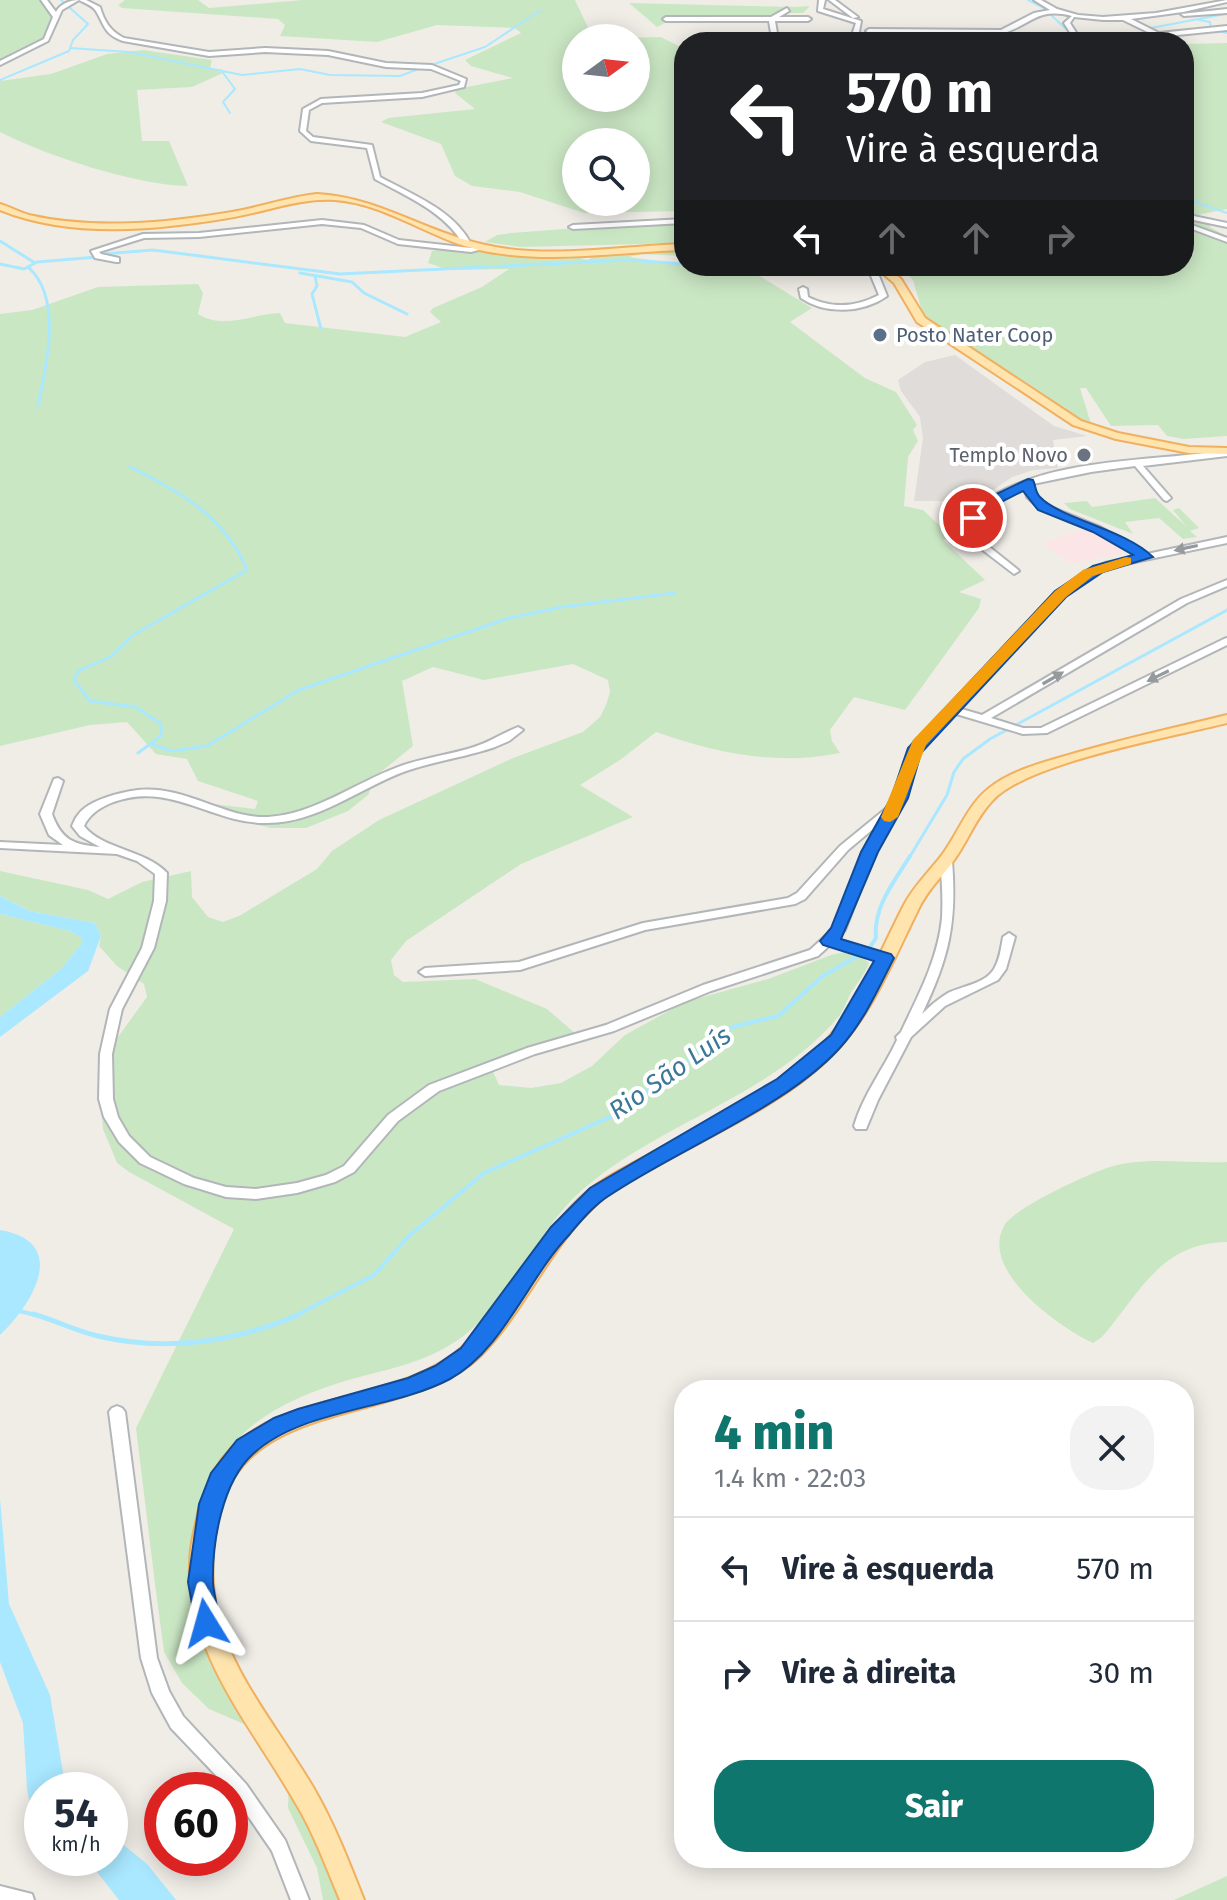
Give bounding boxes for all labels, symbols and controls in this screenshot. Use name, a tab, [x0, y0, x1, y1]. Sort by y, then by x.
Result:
north arrow	[562, 24, 650, 112]
map controls	[562, 24, 650, 216]
text: 570 m	[846, 60, 993, 127]
icon: left	[714, 64, 818, 168]
button: search	[562, 128, 650, 216]
text: Vire à esquerda	[846, 128, 1100, 172]
icon: left	[786, 216, 830, 260]
icon: ahead	[870, 216, 914, 260]
icon: ahead	[954, 216, 998, 260]
icon: right	[1038, 216, 1082, 260]
place label: Posto Nater Coop	[896, 323, 1053, 347]
marker: Posto Nater Coop	[871, 326, 889, 344]
place label: Templo Novo	[949, 443, 1068, 467]
marker: Templo Novo	[1075, 446, 1093, 464]
pin	[939, 484, 1007, 552]
icon: arrive	[951, 496, 995, 540]
one-way arrow	[1174, 542, 1199, 555]
one-way arrow	[1146, 669, 1169, 683]
one-way arrow	[1042, 671, 1064, 685]
water label: Rio São Luís	[603, 1020, 737, 1126]
text: 4 min	[714, 1404, 834, 1462]
button: close	[1070, 1406, 1154, 1490]
text: 1.4 km · 22:03	[714, 1463, 866, 1494]
icon: left	[714, 1547, 758, 1591]
text: Vire à esquerda	[782, 1551, 994, 1587]
text: 570 m	[1076, 1551, 1154, 1587]
position arrow	[164, 1581, 248, 1665]
icon: right	[714, 1651, 758, 1695]
text: Vire à direita	[782, 1655, 956, 1691]
text: 30 m	[1089, 1655, 1154, 1691]
button: Sair	[714, 1760, 1154, 1852]
speed limit sign: 60	[144, 1772, 248, 1876]
text: 54	[54, 1790, 98, 1838]
text: km/h	[51, 1832, 101, 1856]

